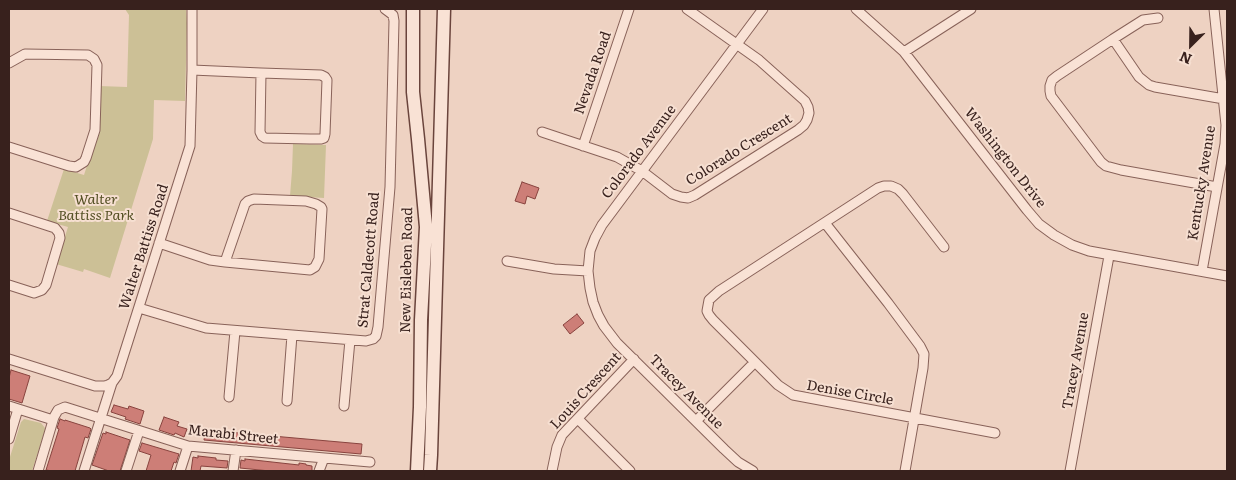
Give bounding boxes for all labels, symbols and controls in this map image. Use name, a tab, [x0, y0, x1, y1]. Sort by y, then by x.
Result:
north arrow	[1166, 20, 1216, 70]
street label: Nevada Road	[571, 29, 615, 117]
text: N	[1176, 47, 1194, 70]
street label: Colorado Avenue	[598, 102, 680, 202]
street label: Washington Drive	[961, 105, 1049, 211]
street label: Colorado Crescent	[683, 111, 795, 189]
street label: Kentucky Avenue	[1185, 124, 1219, 242]
street label: Walter Battiss Road	[116, 182, 172, 312]
street label: Strat Caldecott Road	[355, 191, 383, 329]
park label: Walter Battiss Park	[58, 192, 134, 224]
street label: New Eisleben Road	[398, 207, 416, 333]
street label: Tracey Avenue	[1059, 311, 1093, 411]
street label: Louis Crescent	[547, 349, 625, 433]
street label: Tracey Avenue	[645, 351, 727, 433]
street label: Denise Circle	[805, 377, 895, 409]
street label: Marabi Street	[187, 422, 279, 448]

